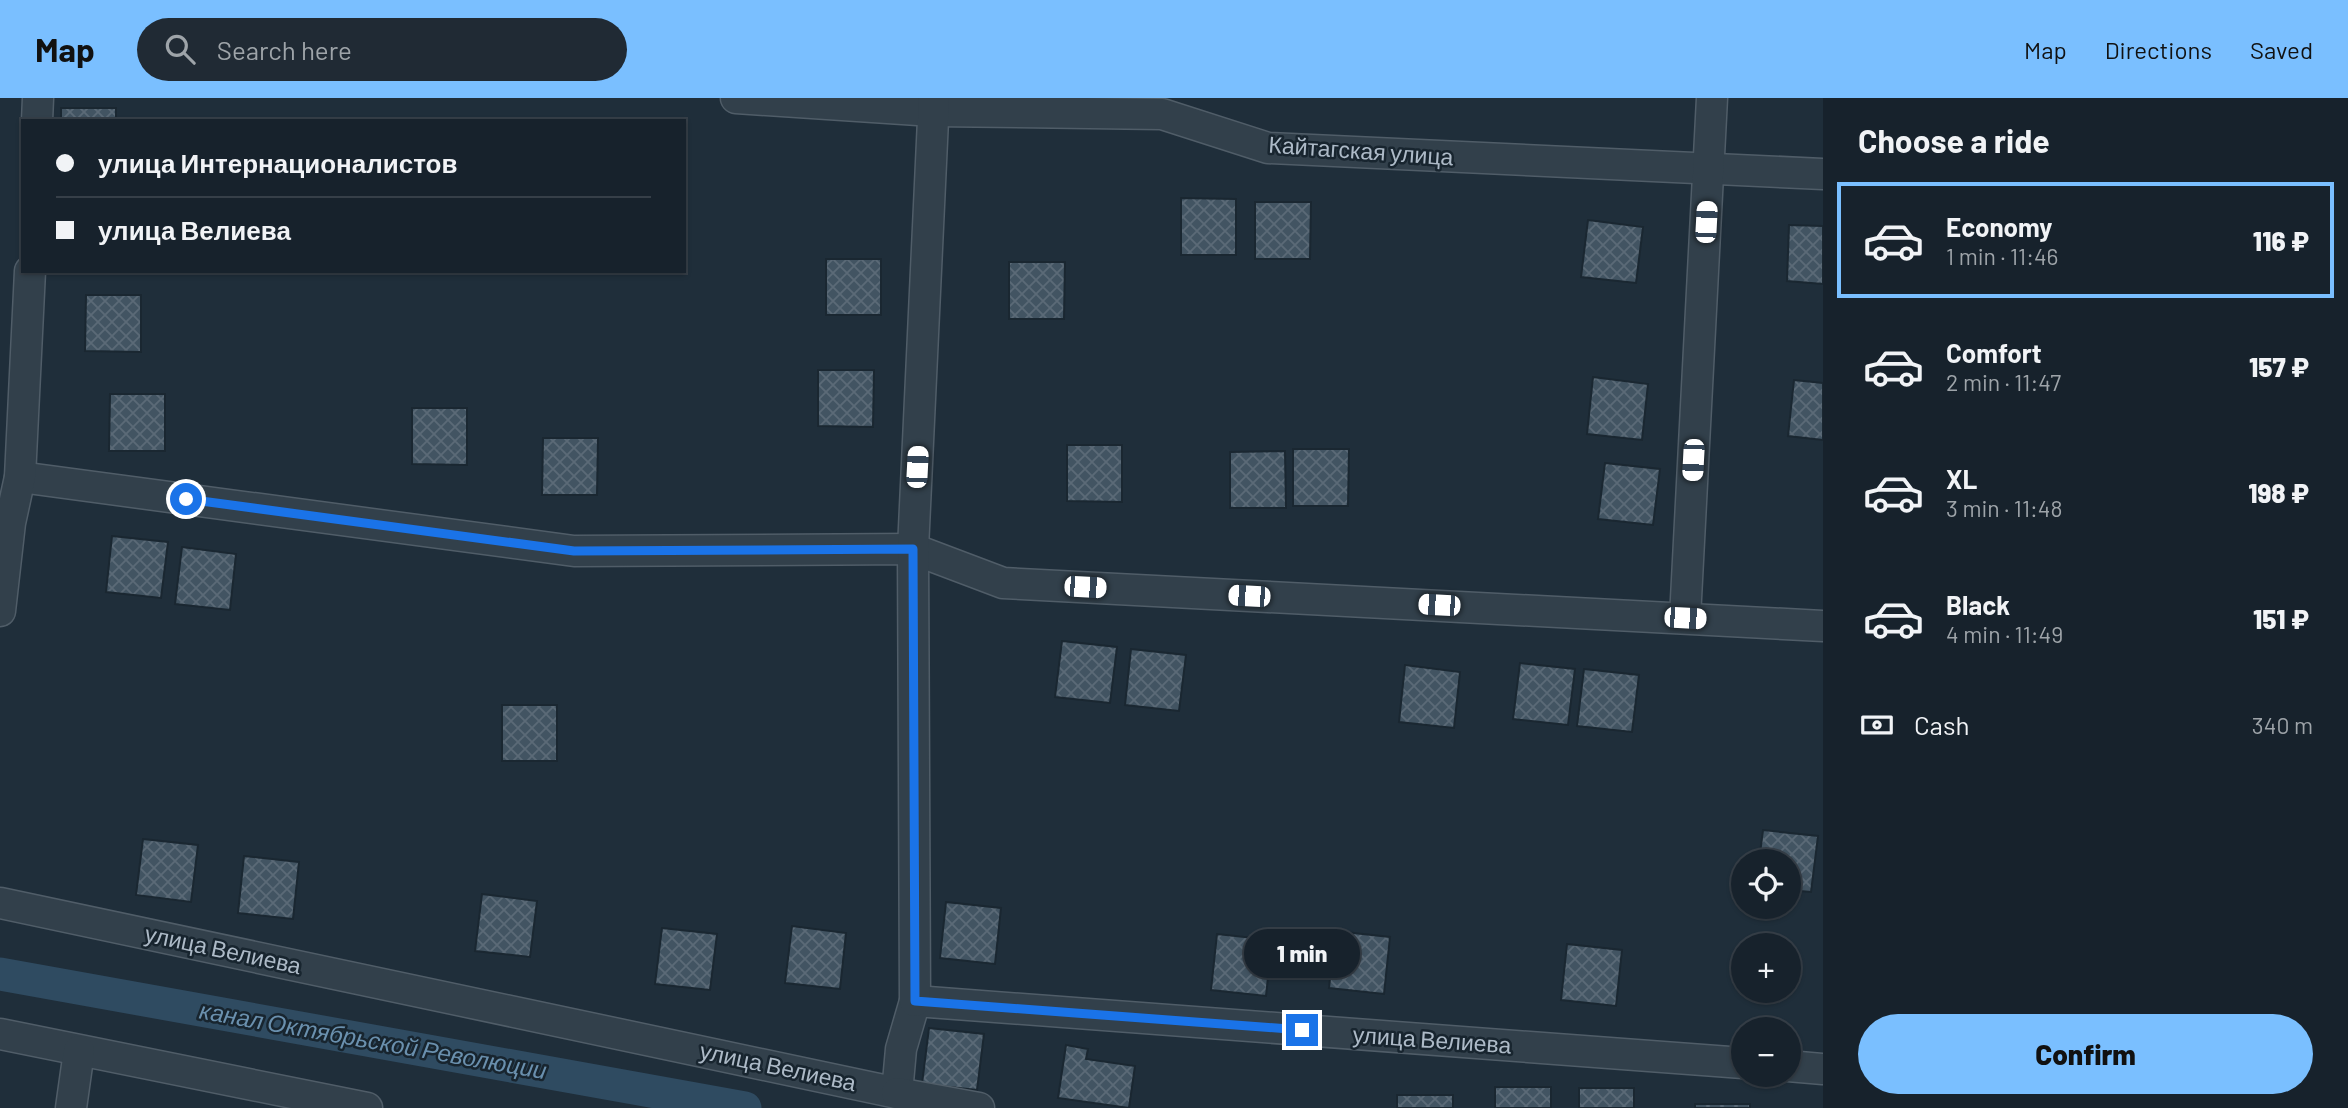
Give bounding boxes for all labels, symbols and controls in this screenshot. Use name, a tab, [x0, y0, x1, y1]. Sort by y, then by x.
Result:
search box	[137, 18, 627, 81]
text: Map	[35, 29, 95, 69]
icon: search	[161, 30, 199, 68]
text: Search here	[217, 34, 352, 65]
text: Map	[2024, 35, 2067, 64]
text: Directions	[2105, 35, 2212, 64]
text: Saved	[2250, 35, 2313, 64]
text: Choose a ride	[1858, 121, 2050, 159]
street label: Кайтагская улица	[1268, 130, 1455, 170]
text: улица Интернационалистов	[98, 147, 457, 178]
car	[1695, 200, 1718, 244]
icon: car	[1862, 209, 1925, 272]
text: Economy	[1946, 211, 2052, 242]
text: улица Велиева	[98, 214, 291, 245]
text: 116 ₽	[2253, 225, 2309, 256]
text: 1 min · 11:46	[1946, 242, 2058, 270]
icon: car	[1862, 335, 1925, 398]
text: Comfort	[1946, 337, 2042, 368]
text: 157 ₽	[2249, 351, 2309, 382]
text: 2 min · 11:47	[1946, 368, 2061, 396]
car	[1682, 438, 1705, 482]
car	[906, 445, 929, 489]
icon: car	[1862, 461, 1925, 524]
text: XL	[1946, 463, 1977, 494]
text: 198 ₽	[2248, 477, 2309, 508]
route start	[170, 483, 202, 515]
text: 3 min · 11:48	[1946, 494, 2062, 522]
car	[1064, 575, 1107, 599]
car	[1228, 584, 1271, 608]
icon: car	[1862, 587, 1925, 650]
text: Black	[1946, 589, 2010, 620]
car	[1418, 593, 1461, 617]
text: 151 ₽	[2253, 603, 2309, 634]
car	[1664, 606, 1707, 630]
text: 4 min · 11:49	[1946, 620, 2063, 648]
icon: cash	[1858, 706, 1896, 744]
text: Cash	[1914, 709, 1969, 740]
text: 340 m	[2252, 711, 2313, 739]
map controls	[1731, 849, 1801, 1087]
button: locate	[1731, 849, 1801, 919]
street label: улица Велиева	[143, 919, 304, 979]
callout: 1 min	[1244, 928, 1360, 978]
button: +	[1731, 933, 1801, 1003]
text: 1 min	[1277, 939, 1327, 967]
water label: канал Октябрьской Революции	[197, 995, 549, 1084]
route end	[1286, 1014, 1318, 1046]
button: Confirm	[1858, 1014, 2313, 1094]
button: −	[1731, 1017, 1801, 1087]
street label: улица Велиева	[1352, 1019, 1513, 1059]
street label: улица Велиева	[698, 1036, 859, 1096]

